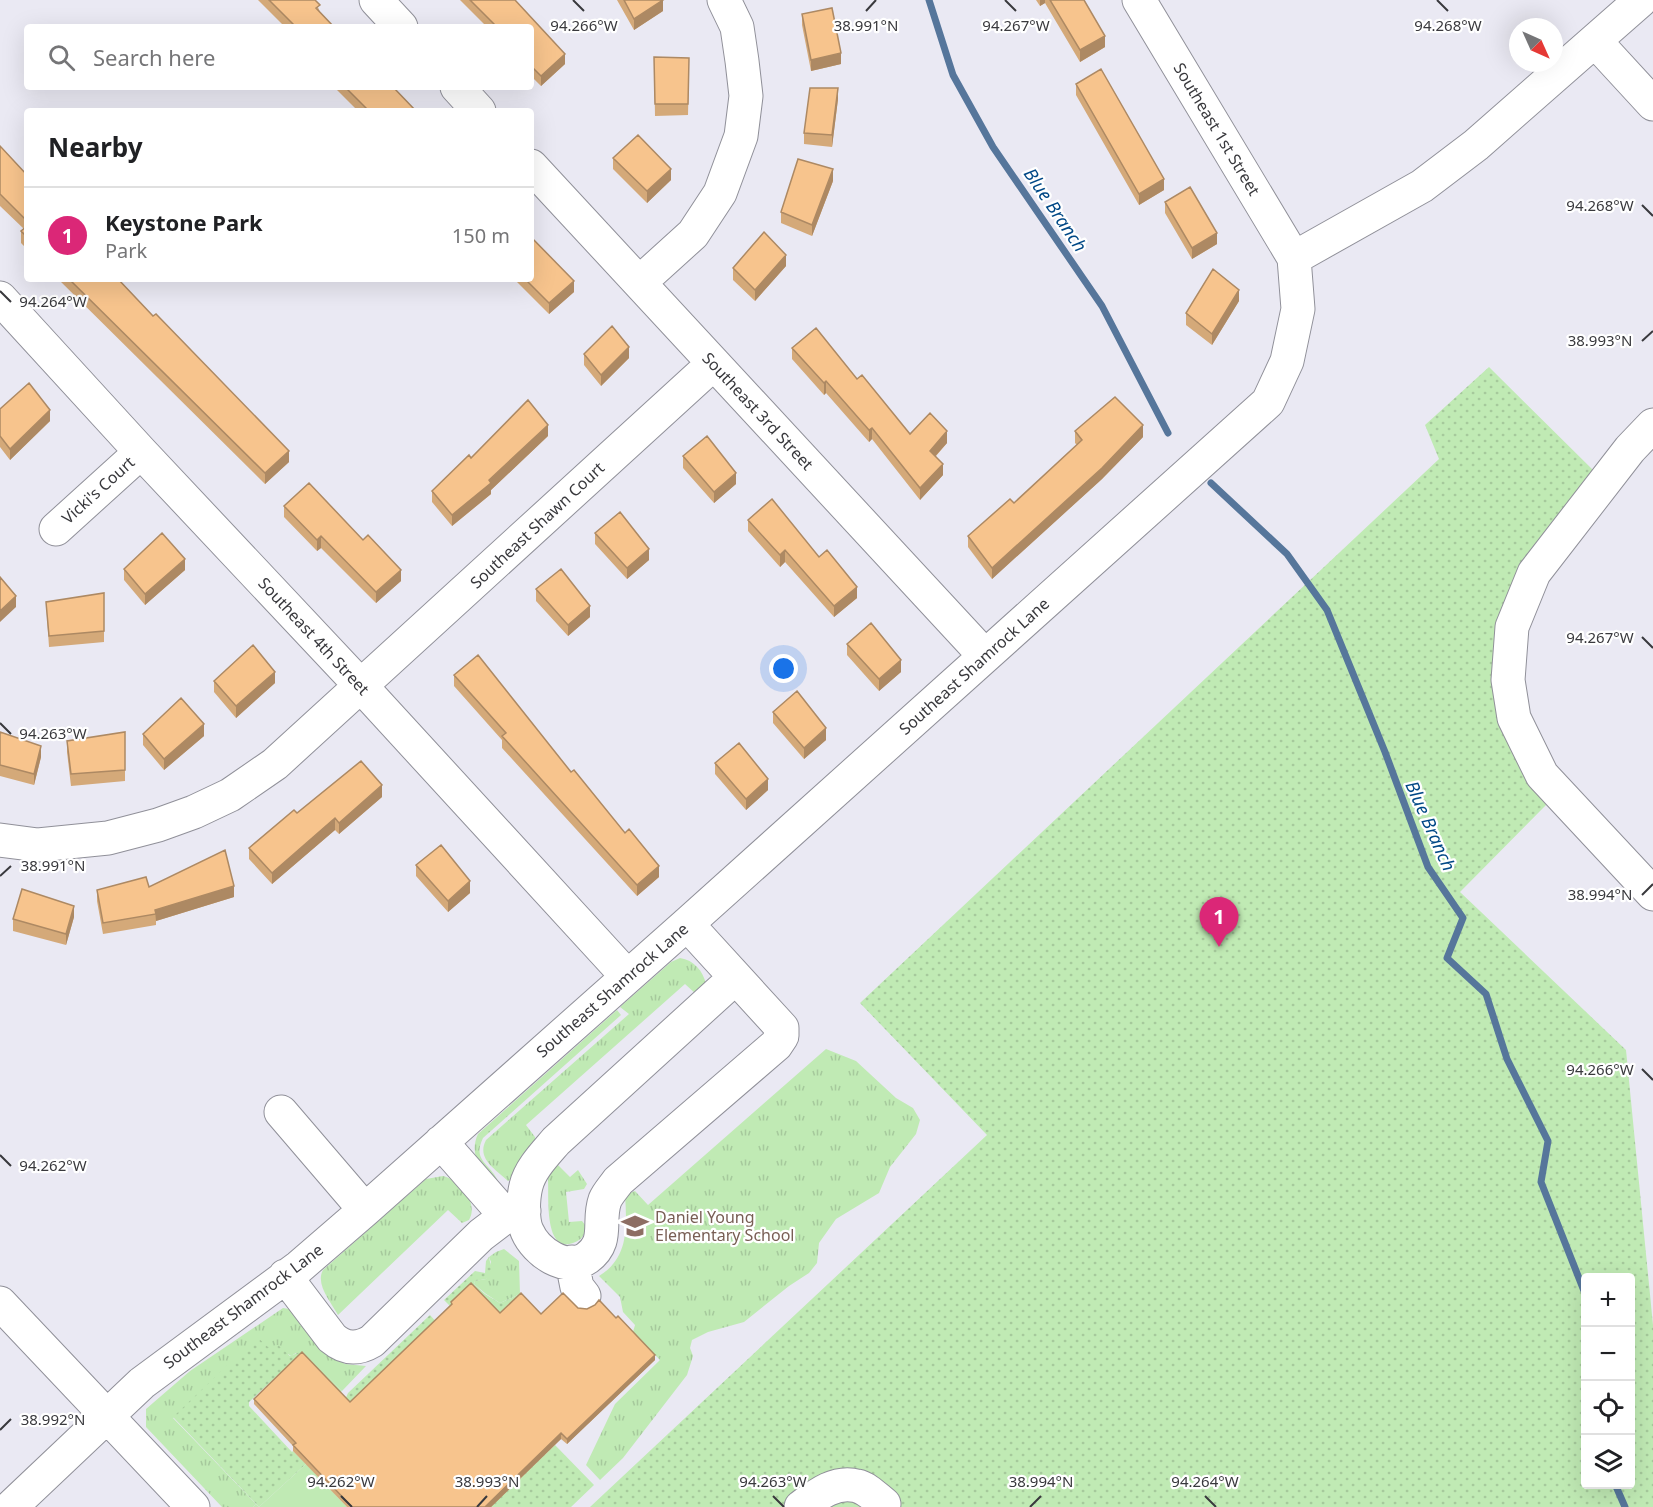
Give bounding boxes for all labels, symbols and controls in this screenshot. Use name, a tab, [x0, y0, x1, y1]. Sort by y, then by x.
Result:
text: 94.266°W	[550, 15, 618, 35]
text: 38.991°N	[834, 15, 898, 35]
text: 94.267°W	[982, 15, 1050, 35]
text: 94.268°W	[1414, 15, 1482, 35]
north arrow	[1509, 18, 1563, 72]
search box	[24, 24, 534, 90]
icon: search	[45, 41, 78, 74]
text: Search here	[93, 42, 215, 72]
street label: Southeast 1st Street	[1169, 59, 1265, 200]
text: Nearby	[48, 129, 143, 165]
water label: Blue Branch	[1019, 163, 1093, 256]
text: 94.268°W	[1566, 195, 1634, 215]
text: Keystone Park	[105, 207, 263, 237]
text: 1	[62, 222, 73, 249]
text: 150 m	[452, 222, 510, 249]
text: Park	[105, 237, 147, 264]
text: 94.264°W	[19, 291, 87, 311]
text: 38.993°N	[1568, 330, 1632, 350]
street label: Southeast 3rd Street	[698, 347, 819, 475]
street label: Vicki's Court	[57, 451, 139, 529]
street label: Southeast Shawn Court	[465, 457, 609, 593]
street label: Southeast 4th Street	[254, 572, 374, 700]
street label: Southeast Shamrock Lane	[894, 593, 1054, 739]
text: 94.267°W	[1566, 627, 1634, 647]
your location	[769, 654, 798, 683]
text: 94.263°W	[19, 723, 87, 743]
water label: Blue Branch	[1400, 777, 1461, 874]
text: 38.991°N	[21, 855, 85, 875]
text: 38.994°N	[1568, 884, 1632, 904]
pin: 1	[1200, 898, 1238, 947]
street label: Southeast Shamrock Lane	[531, 918, 693, 1062]
text: 94.266°W	[1566, 1059, 1634, 1079]
text: 94.262°W	[19, 1155, 87, 1175]
place label: Daniel Young Elementary School	[655, 1206, 794, 1246]
school or university icon: Daniel Young Elementary School	[620, 1211, 650, 1241]
street label: Southeast Shamrock Lane	[159, 1239, 327, 1373]
map controls	[1581, 1273, 1635, 1489]
button: +	[1581, 1273, 1635, 1327]
button: −	[1581, 1327, 1635, 1381]
button: locate	[1581, 1381, 1635, 1435]
text: 38.992°N	[21, 1409, 85, 1429]
button: layers	[1581, 1435, 1635, 1489]
text: 94.262°W	[307, 1471, 375, 1491]
text: 38.993°N	[455, 1471, 519, 1491]
text: 94.263°W	[739, 1471, 807, 1491]
text: 38.994°N	[1009, 1471, 1073, 1491]
text: 94.264°W	[1171, 1471, 1239, 1491]

